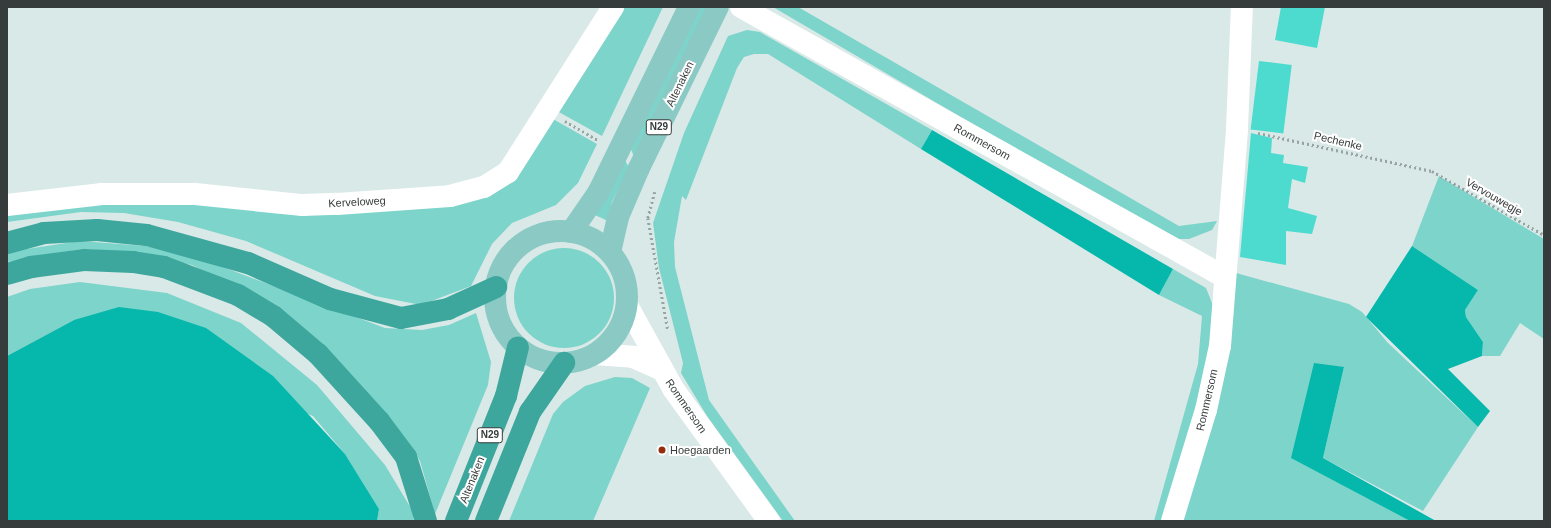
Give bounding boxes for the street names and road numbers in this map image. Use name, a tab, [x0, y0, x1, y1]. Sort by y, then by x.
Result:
street label: Altenaken	[663, 59, 697, 109]
road number: N29	[645, 119, 673, 135]
street label: Rommersom	[951, 121, 1013, 163]
street label: Pechenke	[1313, 129, 1363, 153]
street label: Vervouwegje	[1463, 176, 1525, 218]
street label: Kerveloweg	[328, 194, 386, 210]
street label: Rommersom	[1193, 368, 1221, 432]
street label: Rommersom	[663, 376, 709, 436]
road number: N29	[476, 427, 504, 443]
street label: Altenaken	[457, 455, 487, 505]

